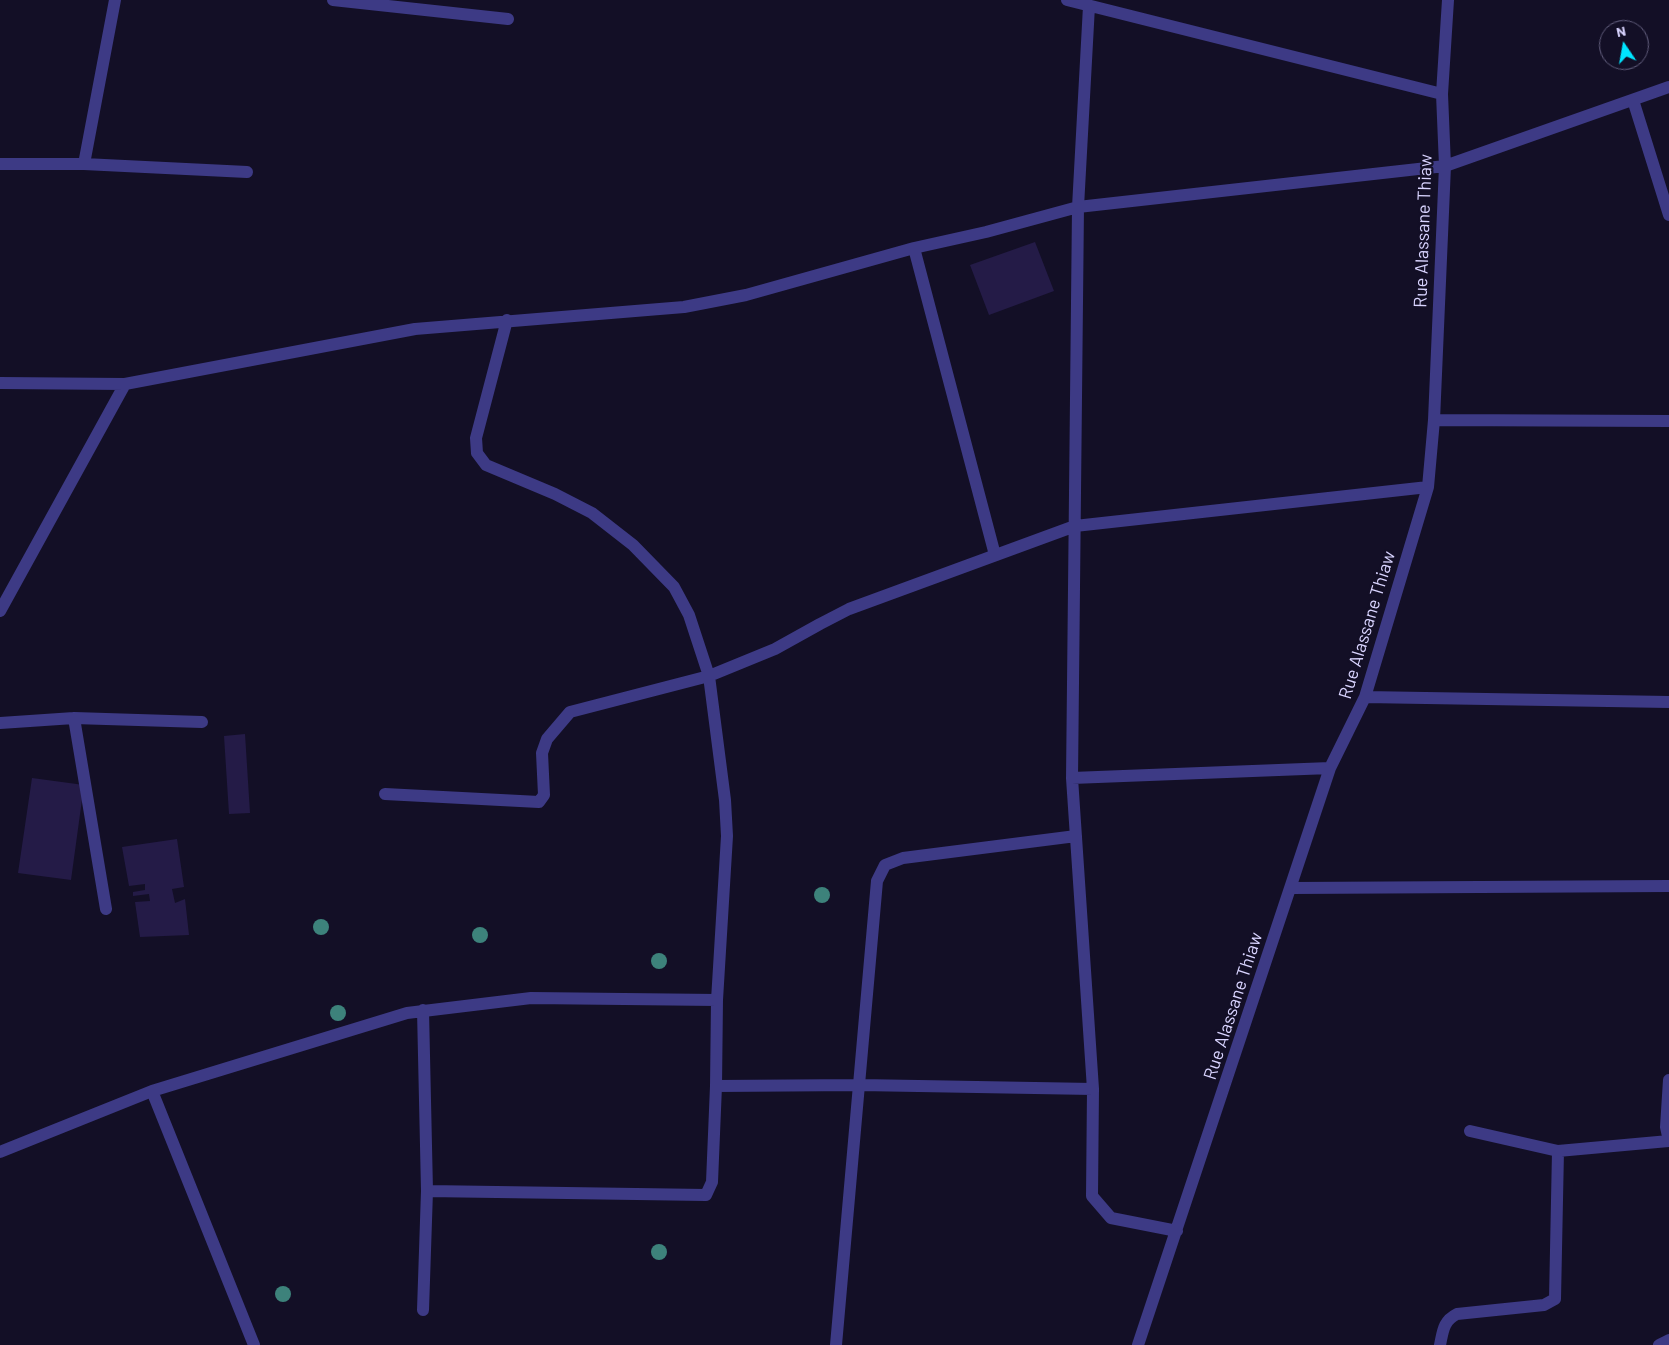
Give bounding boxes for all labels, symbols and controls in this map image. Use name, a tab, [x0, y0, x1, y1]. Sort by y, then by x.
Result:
north arrow	[1599, 20, 1649, 70]
text: N	[1615, 22, 1627, 40]
street label: Rue Alassane Thiaw	[1410, 154, 1436, 308]
street label: Rue Alassane Thiaw	[1334, 548, 1400, 702]
street label: Rue Alassane Thiaw	[1199, 930, 1267, 1082]

